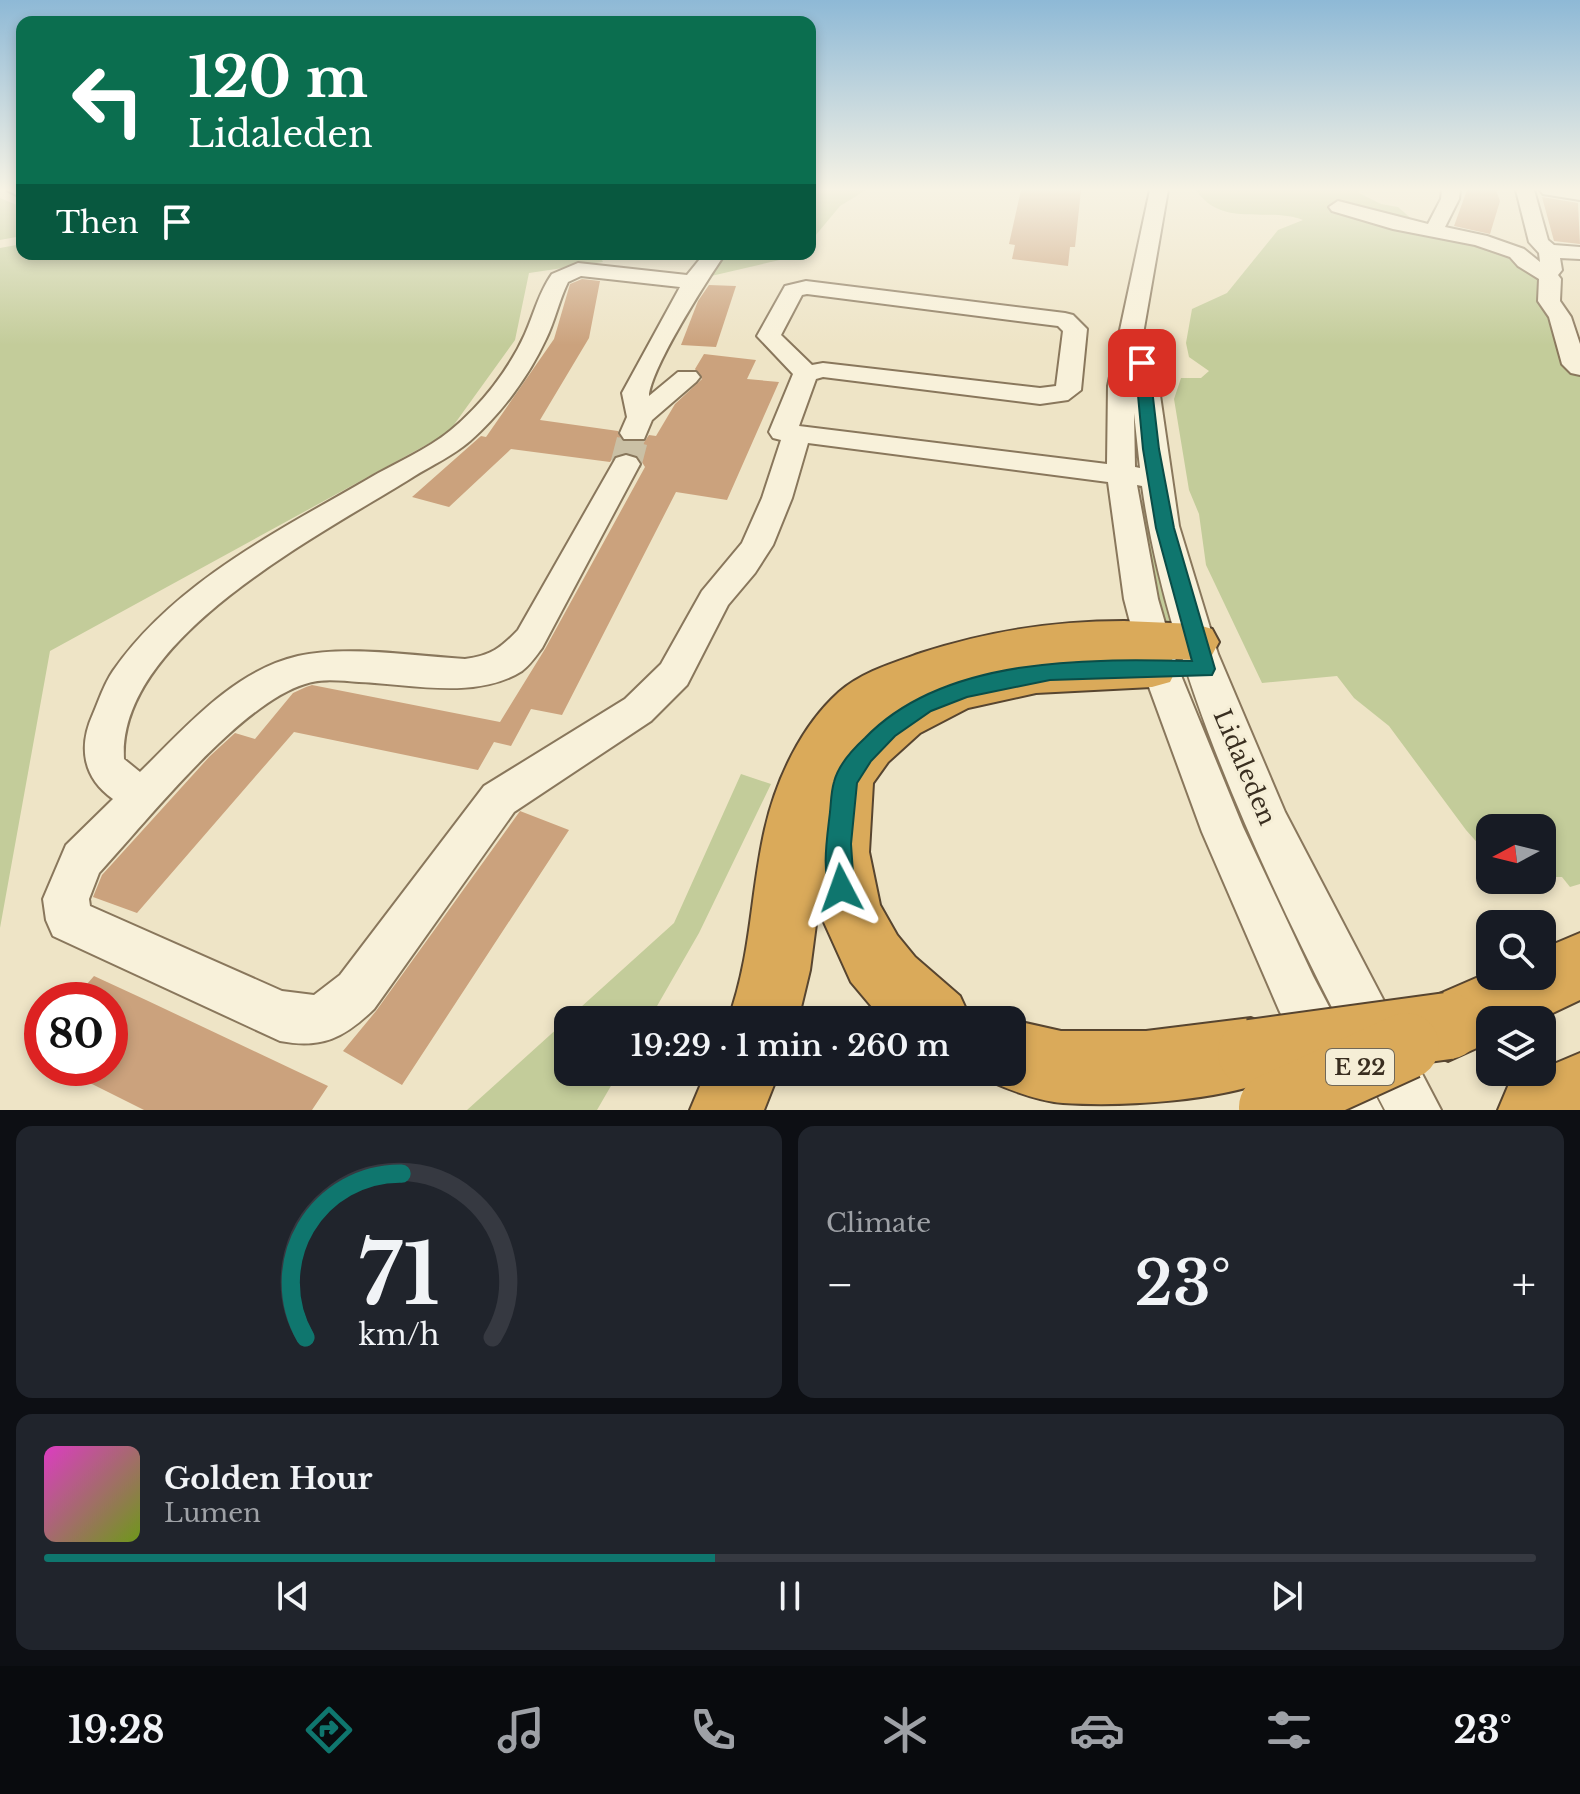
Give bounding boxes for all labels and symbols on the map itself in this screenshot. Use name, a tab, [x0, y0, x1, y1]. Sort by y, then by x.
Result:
pin	[1108, 329, 1176, 397]
street label: Lidaleden	[1208, 705, 1282, 829]
north arrow	[1476, 814, 1556, 894]
position arrow	[799, 846, 883, 930]
speed limit sign: 80	[24, 982, 128, 1086]
road number: E 22	[1326, 1049, 1394, 1085]

